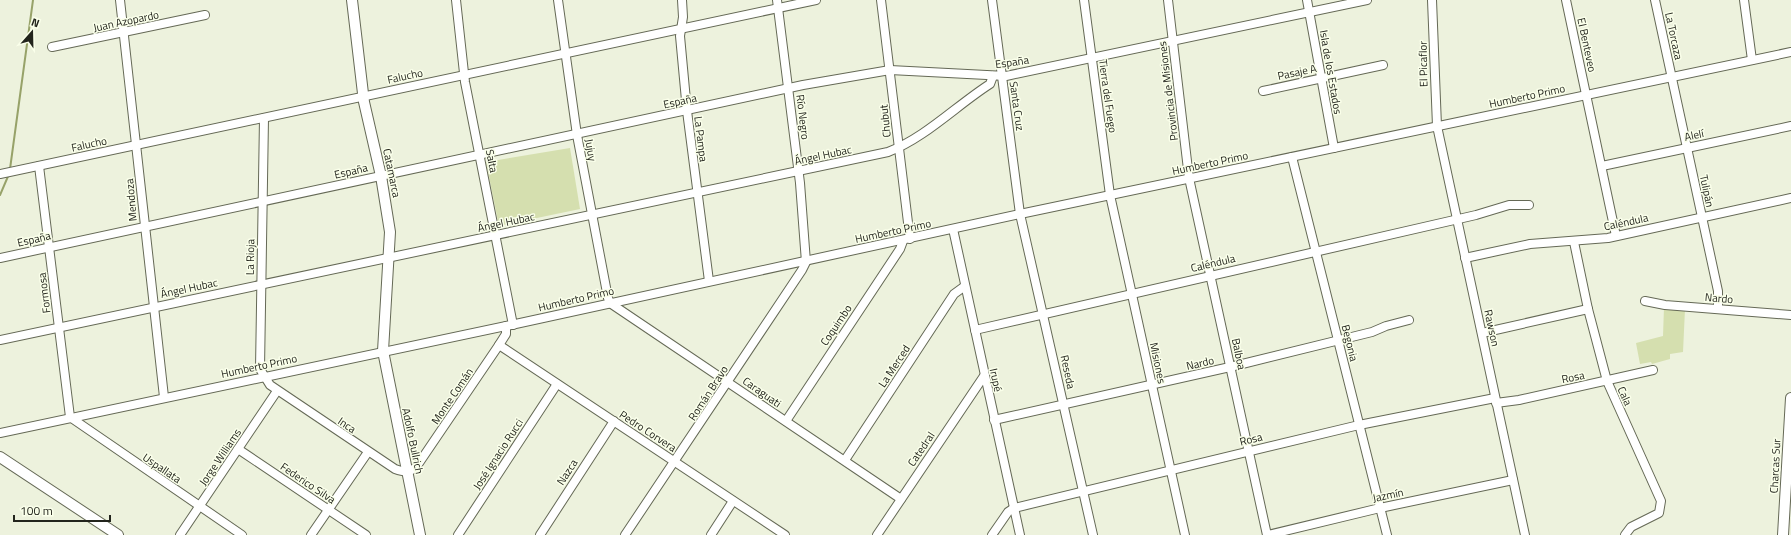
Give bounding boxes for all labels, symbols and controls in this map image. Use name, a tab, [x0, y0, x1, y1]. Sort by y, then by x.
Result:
street label: Juan Azopardo	[92, 6, 161, 36]
street label: La Torcaza	[1661, 11, 1687, 62]
north arrow	[12, 12, 52, 52]
text: N	[29, 14, 42, 31]
street label: El Benteveo	[1573, 16, 1601, 74]
street label: Isla de los Estados	[1316, 29, 1346, 115]
street label: Provincia de Misiones	[1154, 40, 1182, 142]
street label: El Picaflor	[1415, 41, 1431, 87]
street label: España	[994, 52, 1030, 72]
street label: Tierra del Fuego	[1095, 58, 1121, 134]
street label: Pasaje A	[1276, 60, 1318, 84]
street label: Falucho	[386, 64, 424, 88]
street label: Santa Cruz	[1006, 80, 1028, 132]
street label: Humberto Primo	[1487, 80, 1567, 112]
street label: España	[662, 90, 699, 112]
street label: Río Negro	[792, 93, 814, 141]
street label: Chubut	[875, 104, 895, 138]
street label: La Pampa	[690, 115, 712, 163]
street label: Alelí	[1683, 125, 1707, 145]
street label: Falucho	[70, 132, 108, 156]
street label: Jujuy	[581, 137, 601, 163]
street label: Ángel Hubac	[793, 141, 853, 169]
street label: Catamarca	[379, 147, 405, 199]
street label: Humberto Primo	[1170, 147, 1250, 179]
street label: Salta	[482, 148, 502, 174]
street label: España	[333, 159, 370, 183]
street label: Tulipán	[1696, 173, 1718, 209]
street label: Mendoza	[121, 178, 141, 222]
street label: Ángel Hubac	[476, 208, 536, 236]
street label: Caléndula	[1602, 209, 1650, 235]
street label: Humberto Primo	[853, 215, 933, 247]
street label: España	[16, 227, 53, 251]
street label: La Rioja	[242, 238, 258, 275]
street label: Caléndula	[1189, 250, 1237, 276]
street label: Formosa	[34, 271, 54, 314]
street label: Ángel Hubac	[159, 274, 219, 302]
street label: Humberto Primo	[536, 282, 616, 316]
street label: Nardo	[1704, 289, 1734, 307]
street label: Coquimbo	[816, 301, 856, 349]
street label: Rawson	[1480, 308, 1504, 348]
street label: Begonia	[1338, 323, 1362, 364]
street label: Balboa	[1228, 337, 1250, 372]
street label: La Merced	[874, 341, 914, 390]
street label: Misiones	[1146, 341, 1170, 385]
street label: Humberto Primo	[219, 350, 299, 382]
street label: Nardo	[1184, 352, 1216, 374]
street label: Reseda	[1057, 354, 1079, 391]
street label: Román Bravo	[684, 362, 732, 424]
street label: Monte Comán	[427, 365, 477, 427]
street label: Irupé	[986, 367, 1006, 394]
street label: Rosa	[1560, 367, 1586, 387]
street label: Caraguati	[739, 373, 785, 411]
street label: Cala	[1614, 384, 1636, 409]
street label: Pedro Corvera	[616, 406, 680, 456]
street label: Adolfo Bullrich	[398, 407, 428, 476]
street label: Inca	[335, 413, 360, 437]
street label: José Ignacio Rucci	[469, 415, 527, 493]
street label: Jorge Williams	[195, 425, 245, 489]
street label: Rosa	[1238, 428, 1265, 450]
street label: Catedral	[904, 429, 938, 469]
street label: Charcas Sur	[1766, 438, 1784, 494]
street label: Uspallata	[140, 449, 185, 487]
street label: Nazca	[553, 455, 582, 488]
street label: Federico Silva	[277, 459, 339, 508]
street label: Jazmín	[1371, 484, 1405, 506]
scale bar	[14, 497, 110, 523]
text: 100 m	[20, 501, 53, 520]

